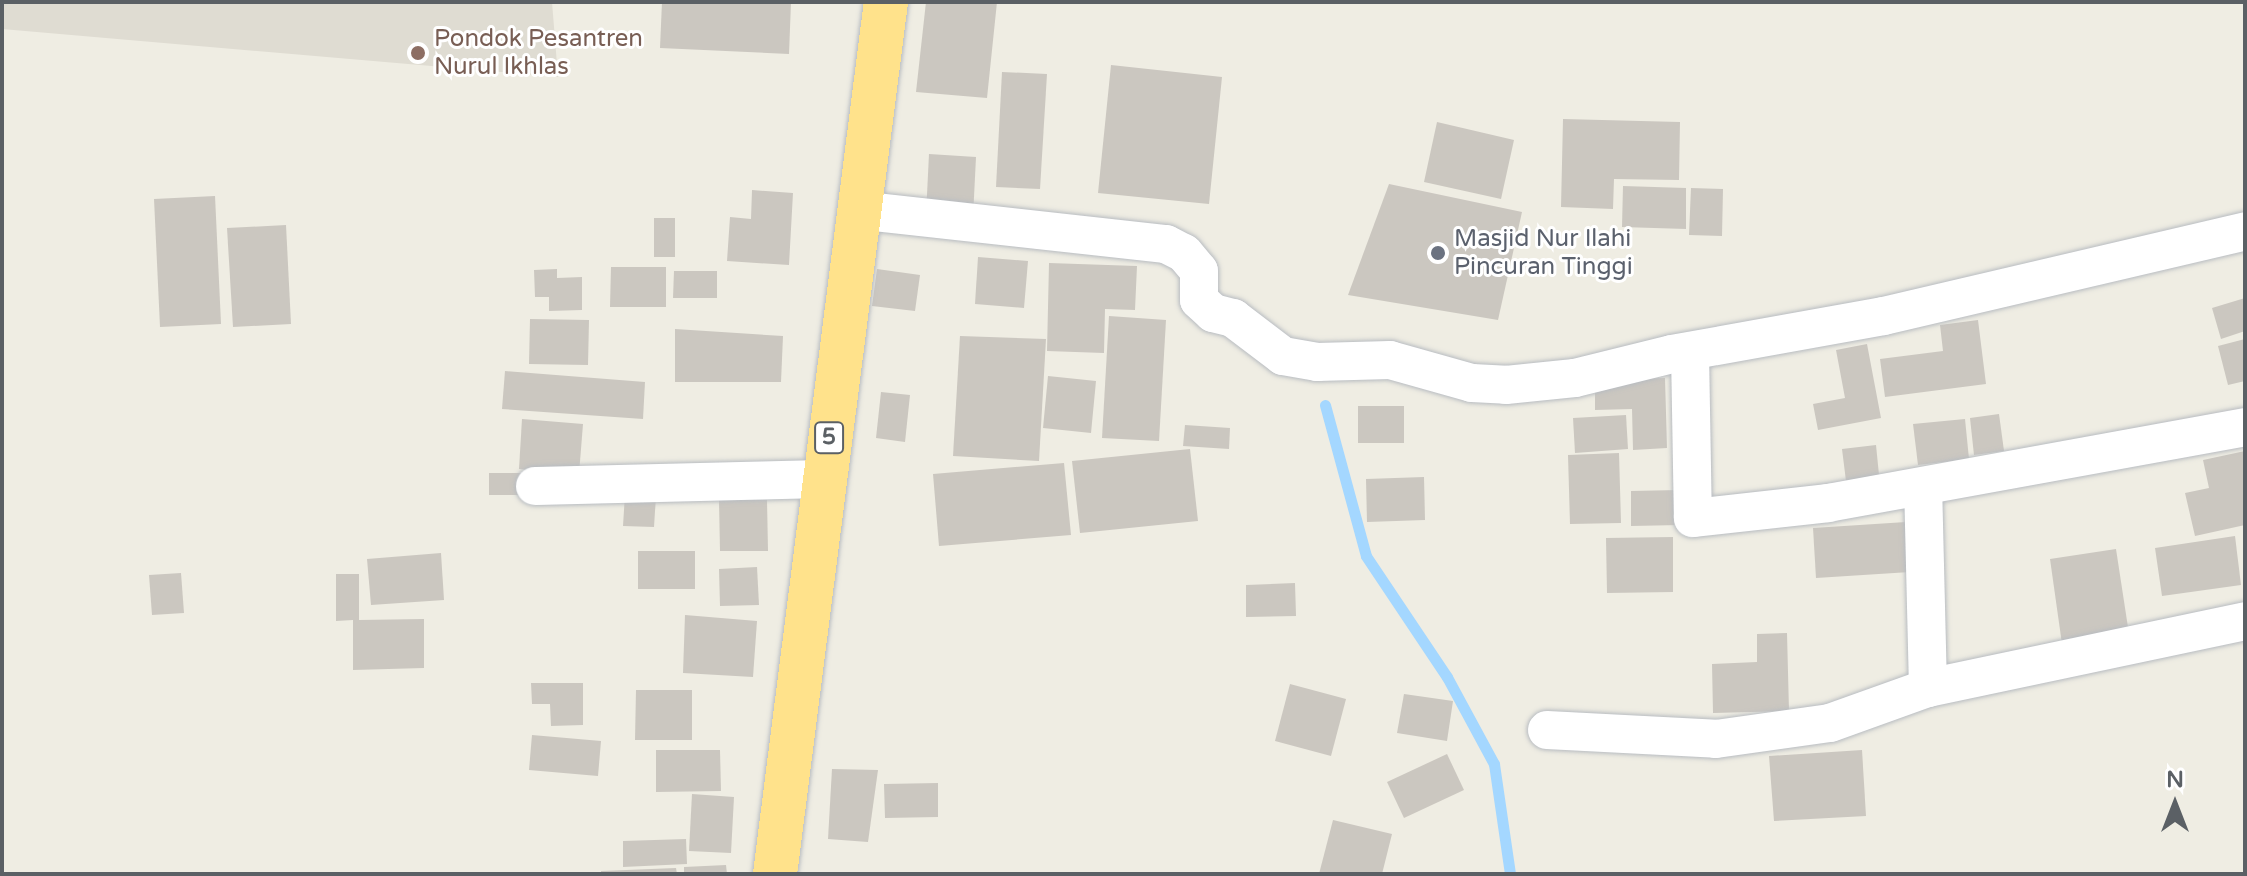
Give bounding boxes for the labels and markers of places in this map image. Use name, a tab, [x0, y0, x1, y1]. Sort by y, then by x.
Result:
place label: Pondok Pesantren Nurul Ikhlas	[434, 25, 643, 81]
marker: Pondok Pesantren Nurul Ikhlas	[409, 44, 427, 62]
place label: Masjid Nur Ilahi Pincuran Tinggi	[1454, 225, 1633, 281]
marker: Masjid Nur Ilahi Pincuran Tinggi	[1429, 244, 1447, 262]

